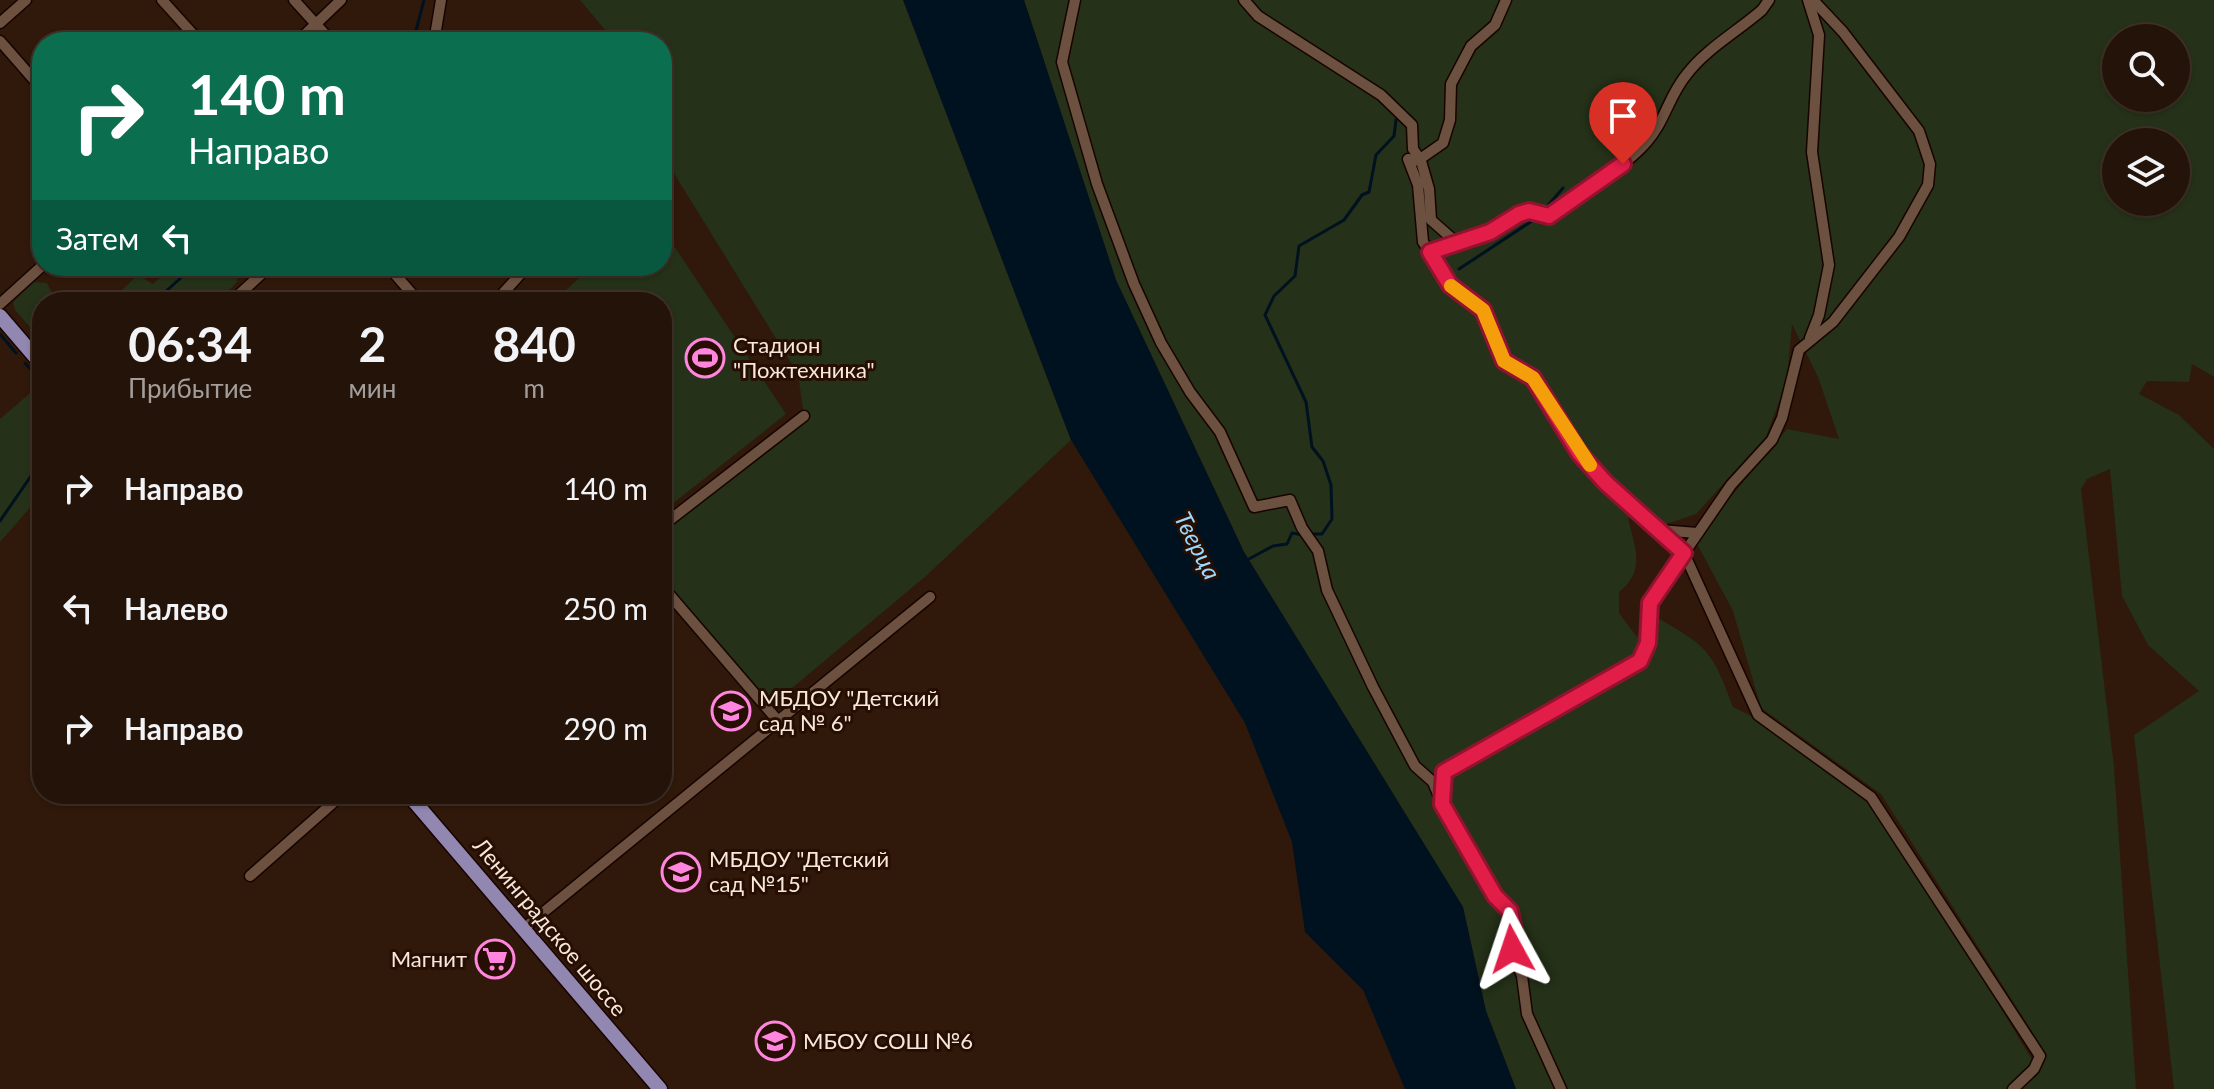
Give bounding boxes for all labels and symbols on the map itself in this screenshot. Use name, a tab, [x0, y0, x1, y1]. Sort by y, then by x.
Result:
pin	[1589, 82, 1657, 164]
place label: Стадион "Пожтехника"	[733, 331, 875, 383]
sports icon: Стадион "Пожтехника"	[684, 337, 726, 379]
water label: Тверца	[1169, 507, 1228, 584]
place label: МБДОУ "Детский сад № 6"	[759, 684, 939, 736]
school or university icon: МБДОУ "Детский сад № 6"	[710, 690, 752, 732]
street label: Ленинградское шоссе	[467, 831, 633, 1021]
place label: МБДОУ "Детский сад №15"	[709, 845, 889, 897]
school or university icon: МБДОУ "Детский сад №15"	[660, 851, 702, 893]
position arrow	[1470, 907, 1554, 991]
supermarket icon: Магнит	[474, 938, 516, 980]
place label: Магнит	[391, 945, 467, 972]
school or university icon: МБОУ СОШ №6	[754, 1020, 796, 1062]
place label: МБОУ СОШ №6	[803, 1027, 973, 1054]

